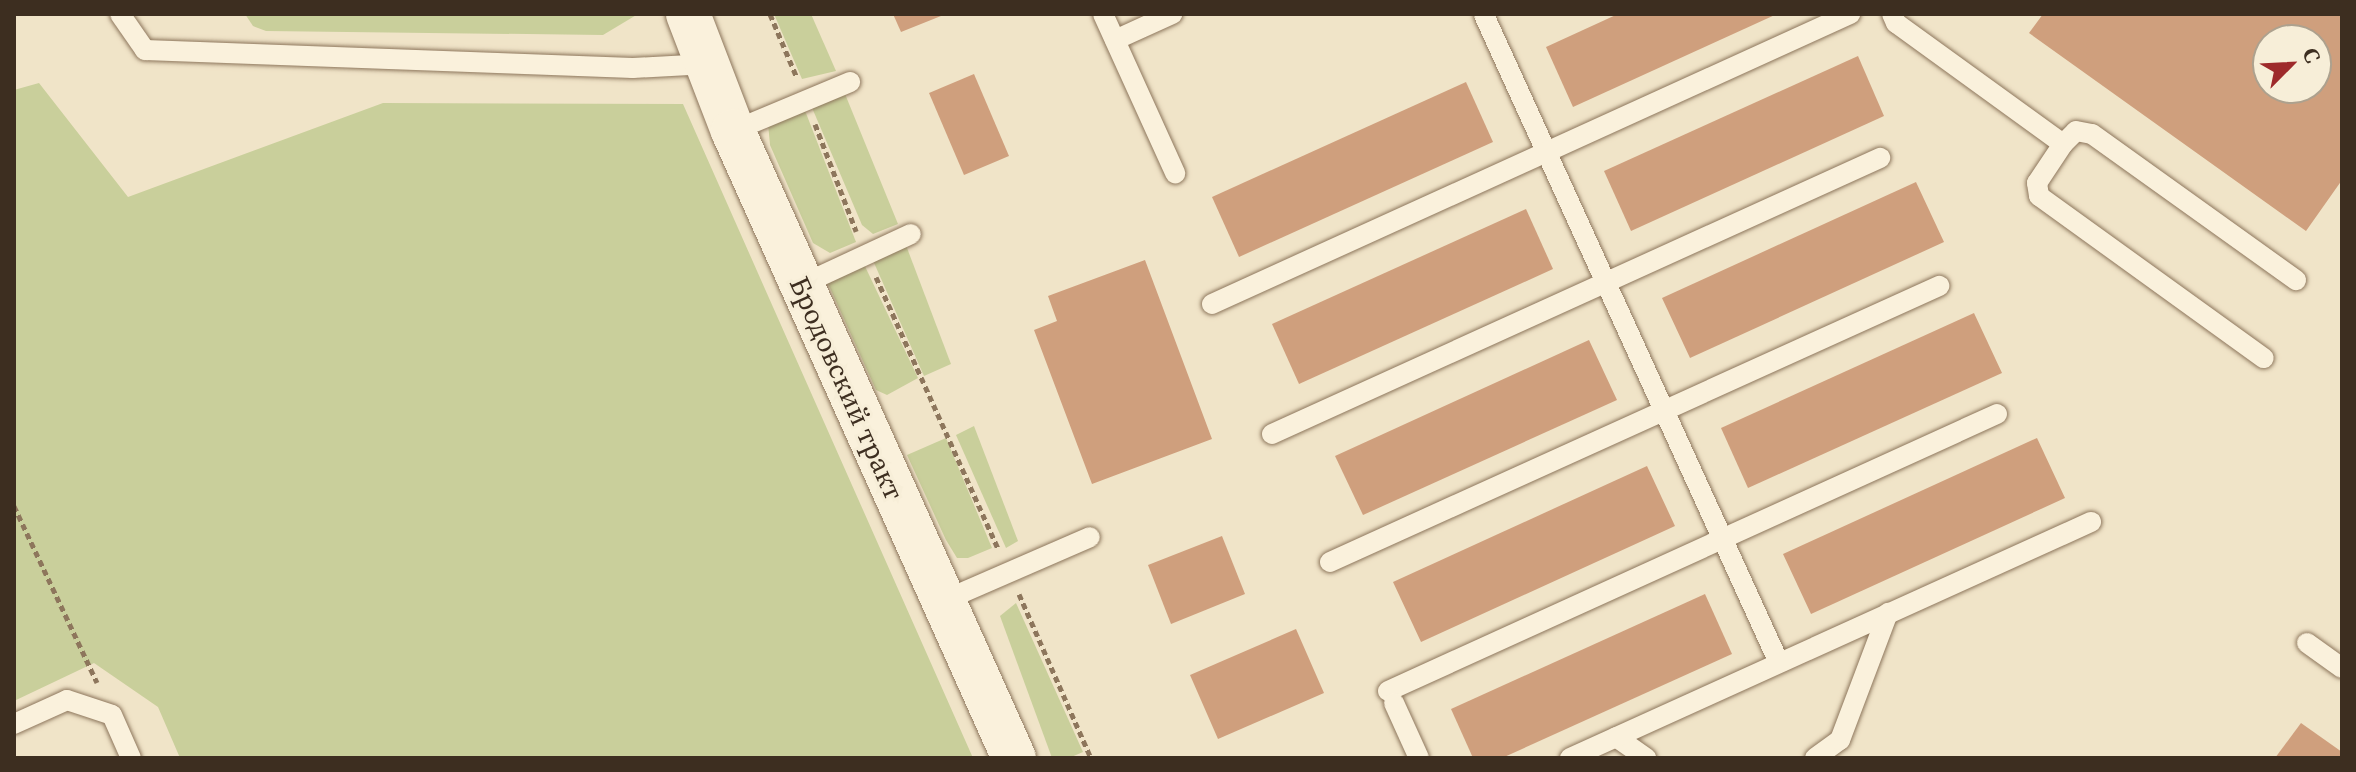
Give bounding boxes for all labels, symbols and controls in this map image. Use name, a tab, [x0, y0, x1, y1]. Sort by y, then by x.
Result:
north arrow	[2252, 24, 2332, 104]
text: С	[2296, 43, 2329, 67]
street label: Бродовский тракт	[783, 271, 911, 505]

